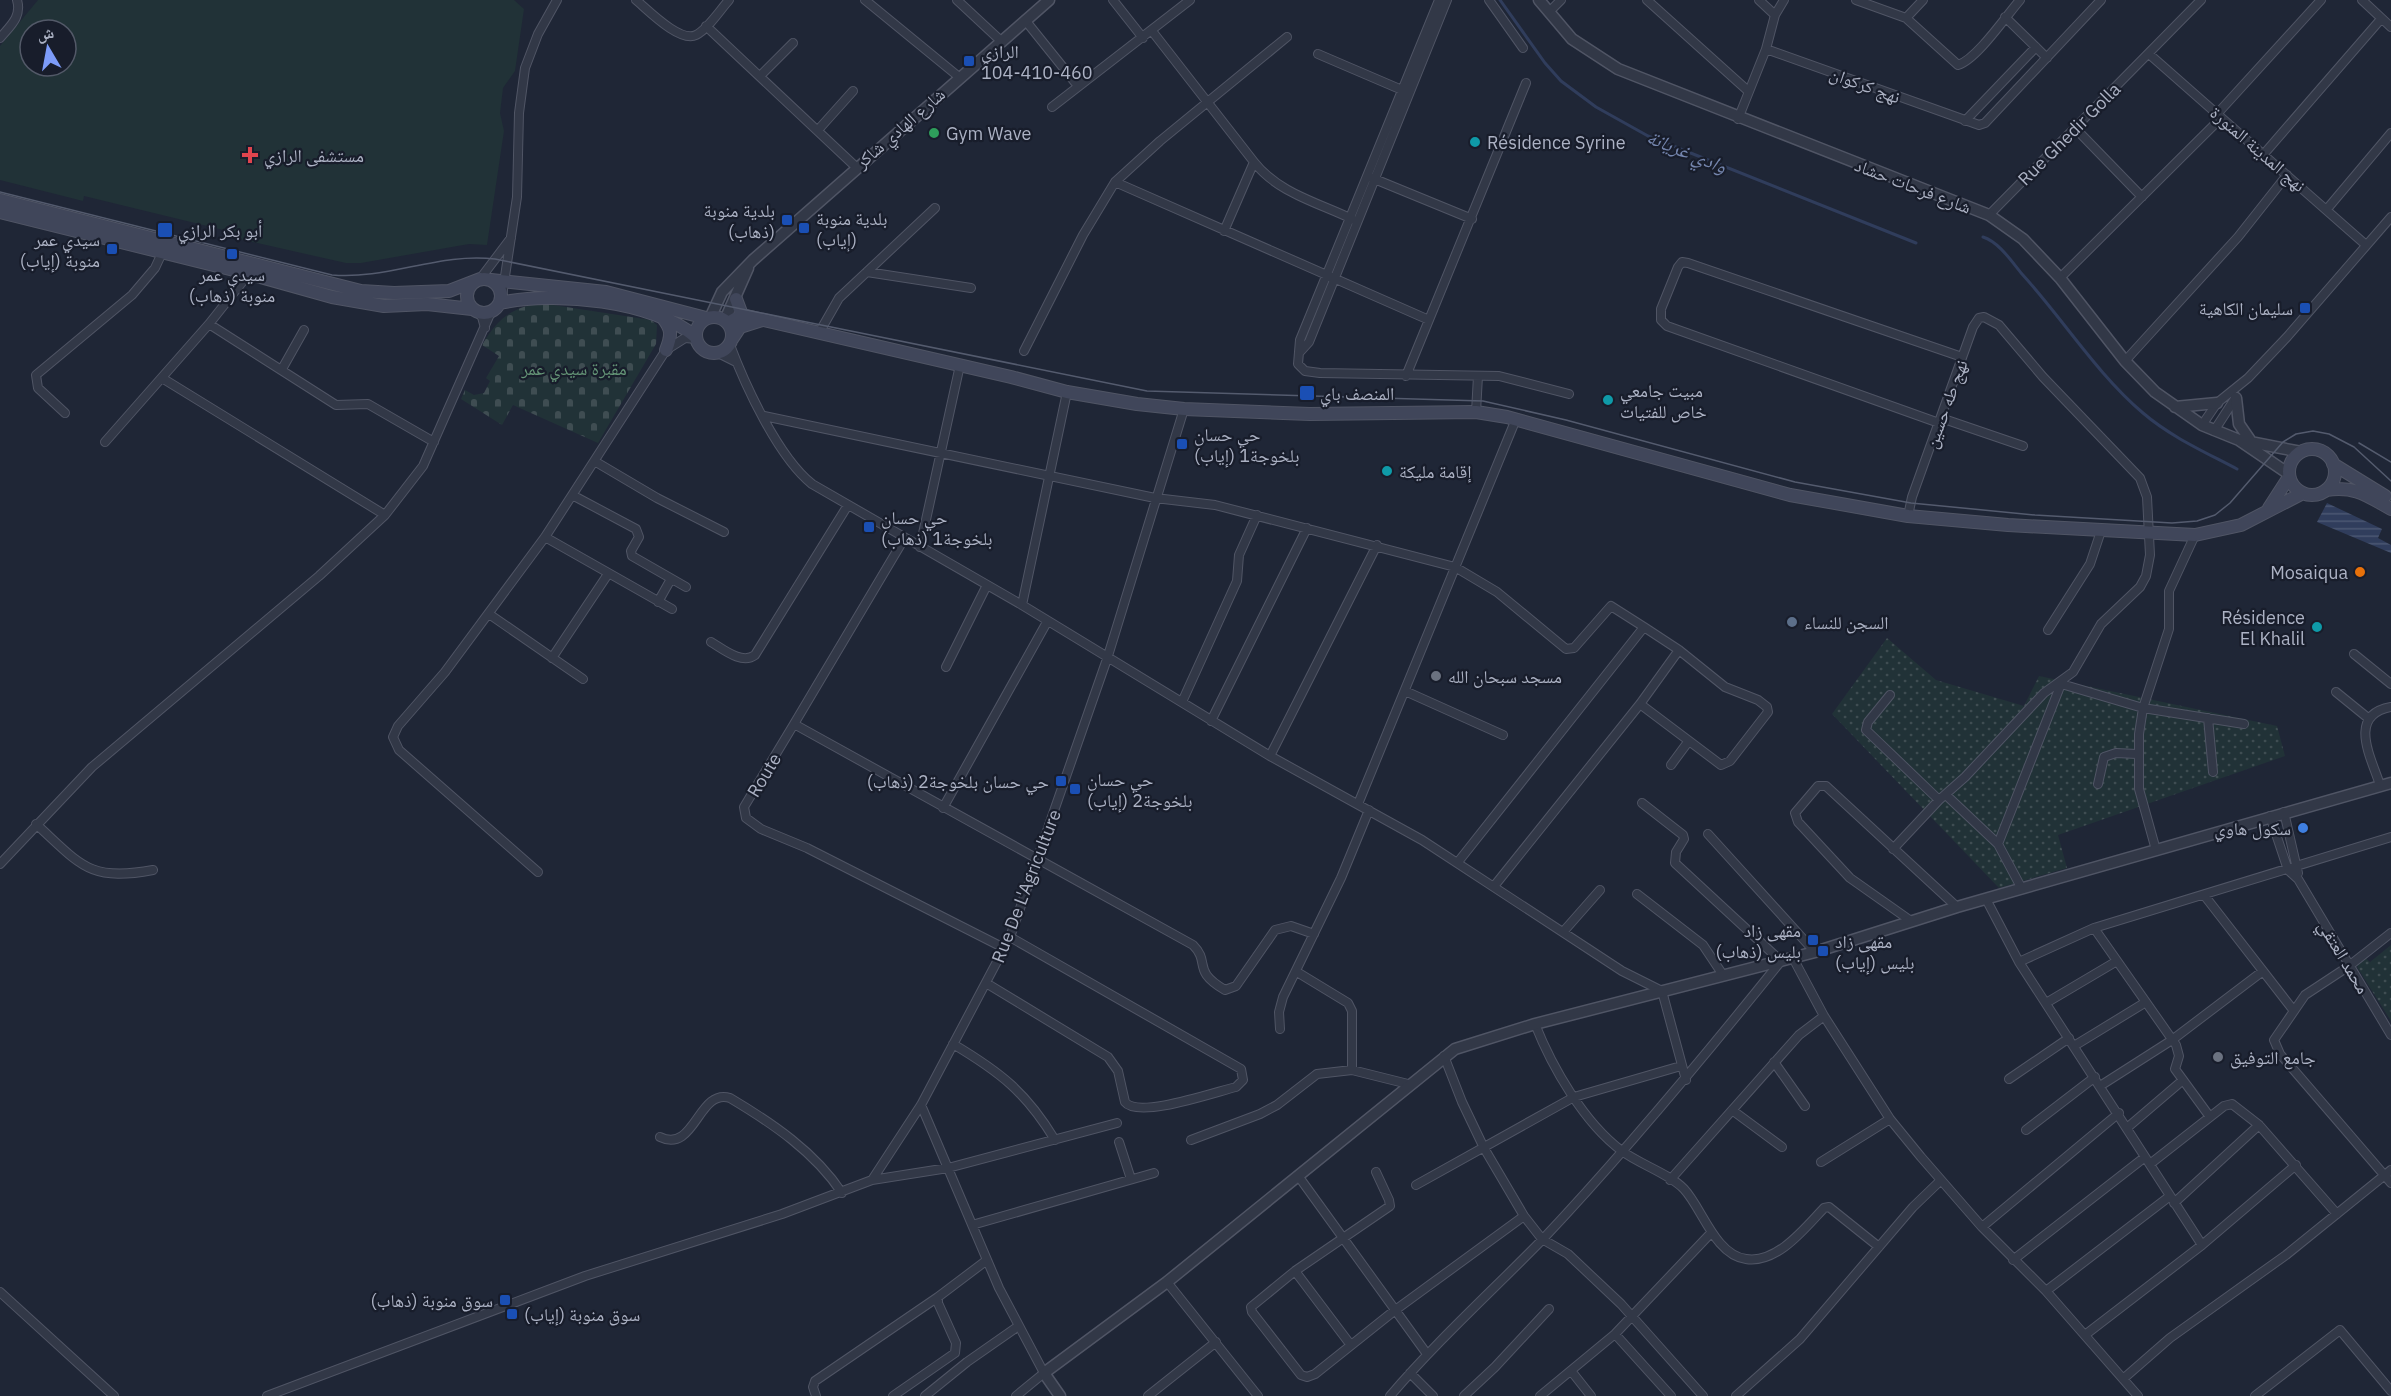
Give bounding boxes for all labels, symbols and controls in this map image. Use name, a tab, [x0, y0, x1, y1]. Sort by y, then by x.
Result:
north arrow	[18, 18, 78, 78]
text: ش	[35, 22, 56, 45]
place label: الرازي 104-410-460	[981, 40, 1093, 84]
marker: الرازي 104-410-460	[962, 54, 976, 68]
street label: نهج كركوان	[1826, 62, 1904, 109]
street label: Rue Ghedir Golla	[2013, 77, 2126, 190]
street label: شارع الهادي شاكر	[849, 83, 952, 177]
street label: نهج المدينة المنورة	[2205, 101, 2311, 198]
place label: Gym Wave	[946, 122, 1031, 145]
water label: وادي غريانة	[1642, 123, 1731, 182]
marker: Gym Wave	[927, 126, 941, 140]
place label: Résidence Syrine	[1487, 131, 1626, 154]
marker: Résidence Syrine	[1468, 135, 1482, 149]
place label: مستشفى الرازي	[264, 144, 364, 170]
marker: مستشفى الرازي	[241, 146, 259, 164]
street label: شارع فرحات حشاد	[1852, 153, 1974, 219]
place label: بلدية منوبة (ذهاب)	[704, 199, 775, 243]
place label: بلدية منوبة (إياب)	[816, 207, 887, 251]
marker: بلدية منوبة (ذهاب)	[780, 213, 794, 227]
place label: أبو بكر الرازي	[178, 219, 262, 245]
marker: أبو بكر الرازي	[156, 221, 174, 239]
marker: بلدية منوبة (إياب)	[797, 221, 811, 235]
place label: سيدي عمر منوبة (إياب)	[20, 228, 100, 272]
marker: سيدي عمر منوبة (إياب)	[105, 242, 119, 256]
marker: سيدي عمر منوبة (ذهاب)	[225, 247, 239, 261]
place label: سيدي عمر منوبة (ذهاب)	[189, 263, 275, 307]
place label: سليمان الكاهية	[2199, 297, 2293, 320]
marker: سليمان الكاهية	[2298, 301, 2312, 315]
street label: نهج طه حسين	[1919, 356, 1974, 452]
park label: مقبرة سيدي عمر	[520, 357, 627, 383]
place label: مبيت جامعي خاص للفتيات	[1620, 379, 1707, 423]
place label: المنصف باي	[1320, 382, 1394, 408]
marker: المنصف باي	[1298, 384, 1316, 402]
marker: مبيت جامعي خاص للفتيات	[1601, 393, 1615, 407]
place label: حي حسان بلخوجة1 (إياب)	[1194, 423, 1299, 467]
marker: حي حسان بلخوجة1 (إياب)	[1175, 437, 1189, 451]
place label: إقامة مليكة	[1399, 460, 1472, 483]
marker: إقامة مليكة	[1380, 464, 1394, 478]
place label: حي حسان بلخوجة1 (ذهاب)	[881, 506, 993, 550]
marker: حي حسان بلخوجة1 (ذهاب)	[862, 520, 876, 534]
place label: Mosaiqua	[2270, 561, 2348, 584]
marker: Mosaiqua	[2353, 565, 2367, 579]
place label: Résidence El Khalil	[2221, 606, 2305, 650]
place label: السجن للنساء	[1804, 611, 1889, 634]
marker: السجن للنساء	[1785, 615, 1799, 629]
marker: Résidence El Khalil	[2310, 620, 2324, 634]
place label: مسجد سبحان الله	[1448, 665, 1562, 688]
marker: مسجد سبحان الله	[1429, 669, 1443, 683]
street label: Route	[742, 749, 786, 801]
place label: حي حسان بلخوجة2 (إياب)	[1087, 768, 1192, 812]
place label: حي حسان بلخوجة2 (ذهاب)	[867, 770, 1049, 796]
marker: حي حسان بلخوجة2 (ذهاب)	[1054, 774, 1068, 788]
marker: حي حسان بلخوجة2 (إياب)	[1068, 782, 1082, 796]
street label: Rue De L'Agriculture	[986, 806, 1066, 966]
place label: سكول هاوي	[2214, 817, 2291, 843]
marker: سكول هاوي	[2296, 821, 2310, 835]
street label: محمد العتقي	[2310, 916, 2375, 1000]
place label: مقهى زاد بليس (ذهاب)	[1716, 919, 1801, 963]
place label: مقهى زاد بليس (إياب)	[1835, 930, 1914, 974]
marker: مقهى زاد بليس (ذهاب)	[1806, 933, 1820, 947]
marker: مقهى زاد بليس (إياب)	[1816, 944, 1830, 958]
place label: جامع التوفيق	[2230, 1046, 2316, 1070]
marker: جامع التوفيق	[2211, 1050, 2225, 1064]
place label: سوق منوبة (ذهاب)	[371, 1289, 493, 1312]
marker: سوق منوبة (ذهاب)	[498, 1293, 512, 1307]
place label: سوق منوبة (إياب)	[524, 1303, 640, 1326]
marker: سوق منوبة (إياب)	[505, 1307, 519, 1321]

